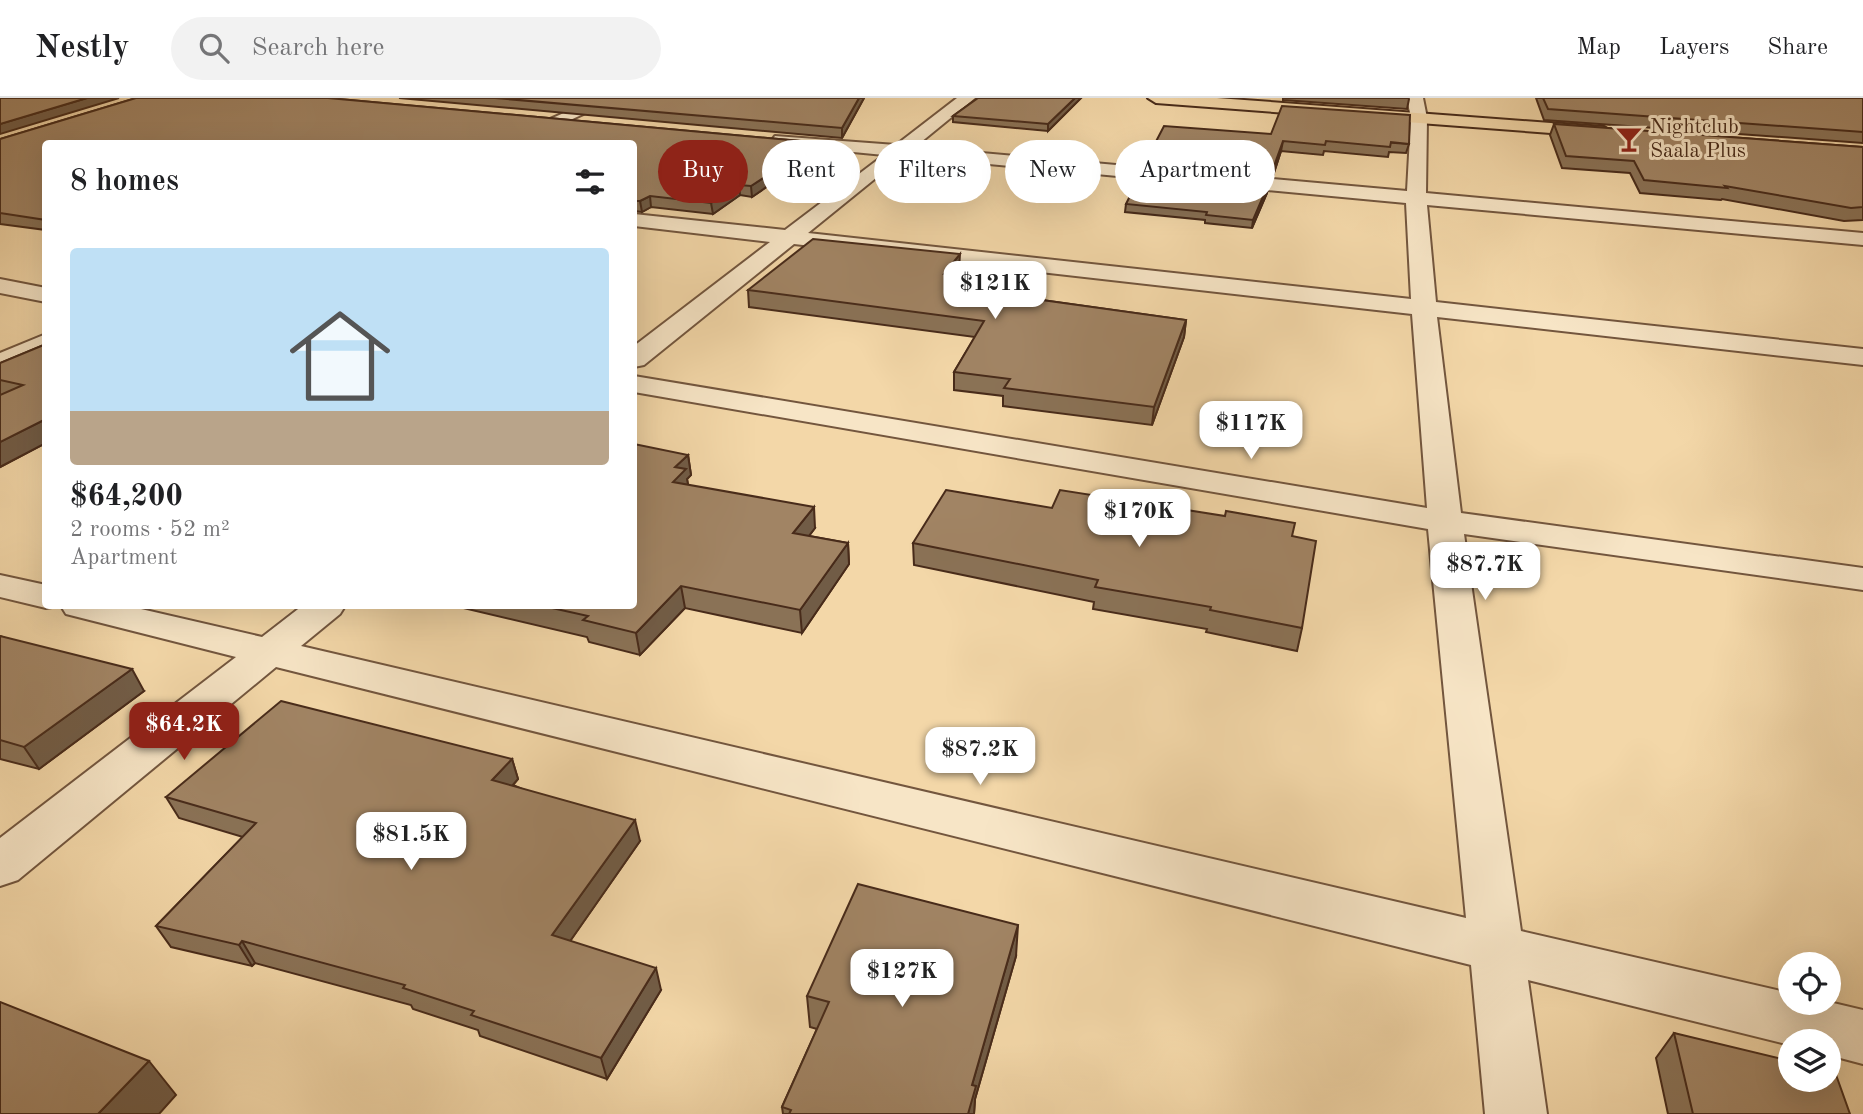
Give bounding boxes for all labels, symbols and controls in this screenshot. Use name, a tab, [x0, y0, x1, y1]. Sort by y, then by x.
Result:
search box	[171, 17, 661, 80]
icon: search	[195, 29, 233, 67]
text: Nestly	[35, 32, 129, 65]
text: Search here	[251, 35, 385, 61]
text: Map	[1577, 36, 1621, 60]
text: Layers	[1659, 36, 1729, 60]
text: Share	[1767, 36, 1828, 60]
place label: Nightclub Saala Plus	[1650, 117, 1746, 162]
bar icon: Nightclub Saala Plus	[1614, 124, 1644, 154]
chip: Buy	[658, 140, 748, 203]
chip: Rent	[762, 140, 860, 203]
chip: Filters	[874, 140, 991, 203]
chip: New	[1005, 140, 1101, 203]
chip: Apartment	[1115, 140, 1275, 203]
icon: filters	[571, 163, 609, 201]
text: 8 homes	[70, 167, 179, 197]
pin: $121K	[946, 262, 1044, 321]
text: $121K	[959, 272, 1031, 295]
icon: home	[277, 293, 403, 419]
pin: $117K	[1202, 402, 1300, 461]
text: $117K	[1215, 412, 1287, 435]
text: $64,200	[70, 482, 183, 512]
pin: $170K	[1090, 490, 1188, 549]
text: $170K	[1103, 500, 1175, 523]
text: 2 rooms · 52 m²	[70, 518, 230, 541]
pin: $87.7K	[1428, 542, 1542, 602]
text: Apartment	[70, 546, 178, 569]
text: $87.7K	[1446, 553, 1524, 576]
pin: $64.2K	[127, 702, 241, 762]
text: $64.2K	[145, 713, 223, 736]
pin: $87.2K	[923, 728, 1037, 787]
text: $87.2K	[941, 738, 1019, 761]
pin: $81.5K	[354, 812, 468, 872]
text: $81.5K	[372, 823, 450, 846]
pin: $127K	[853, 950, 951, 1009]
map controls	[1778, 952, 1841, 1092]
button: locate	[1778, 952, 1841, 1015]
text: $127K	[866, 960, 938, 983]
button: layers	[1778, 1029, 1841, 1092]

